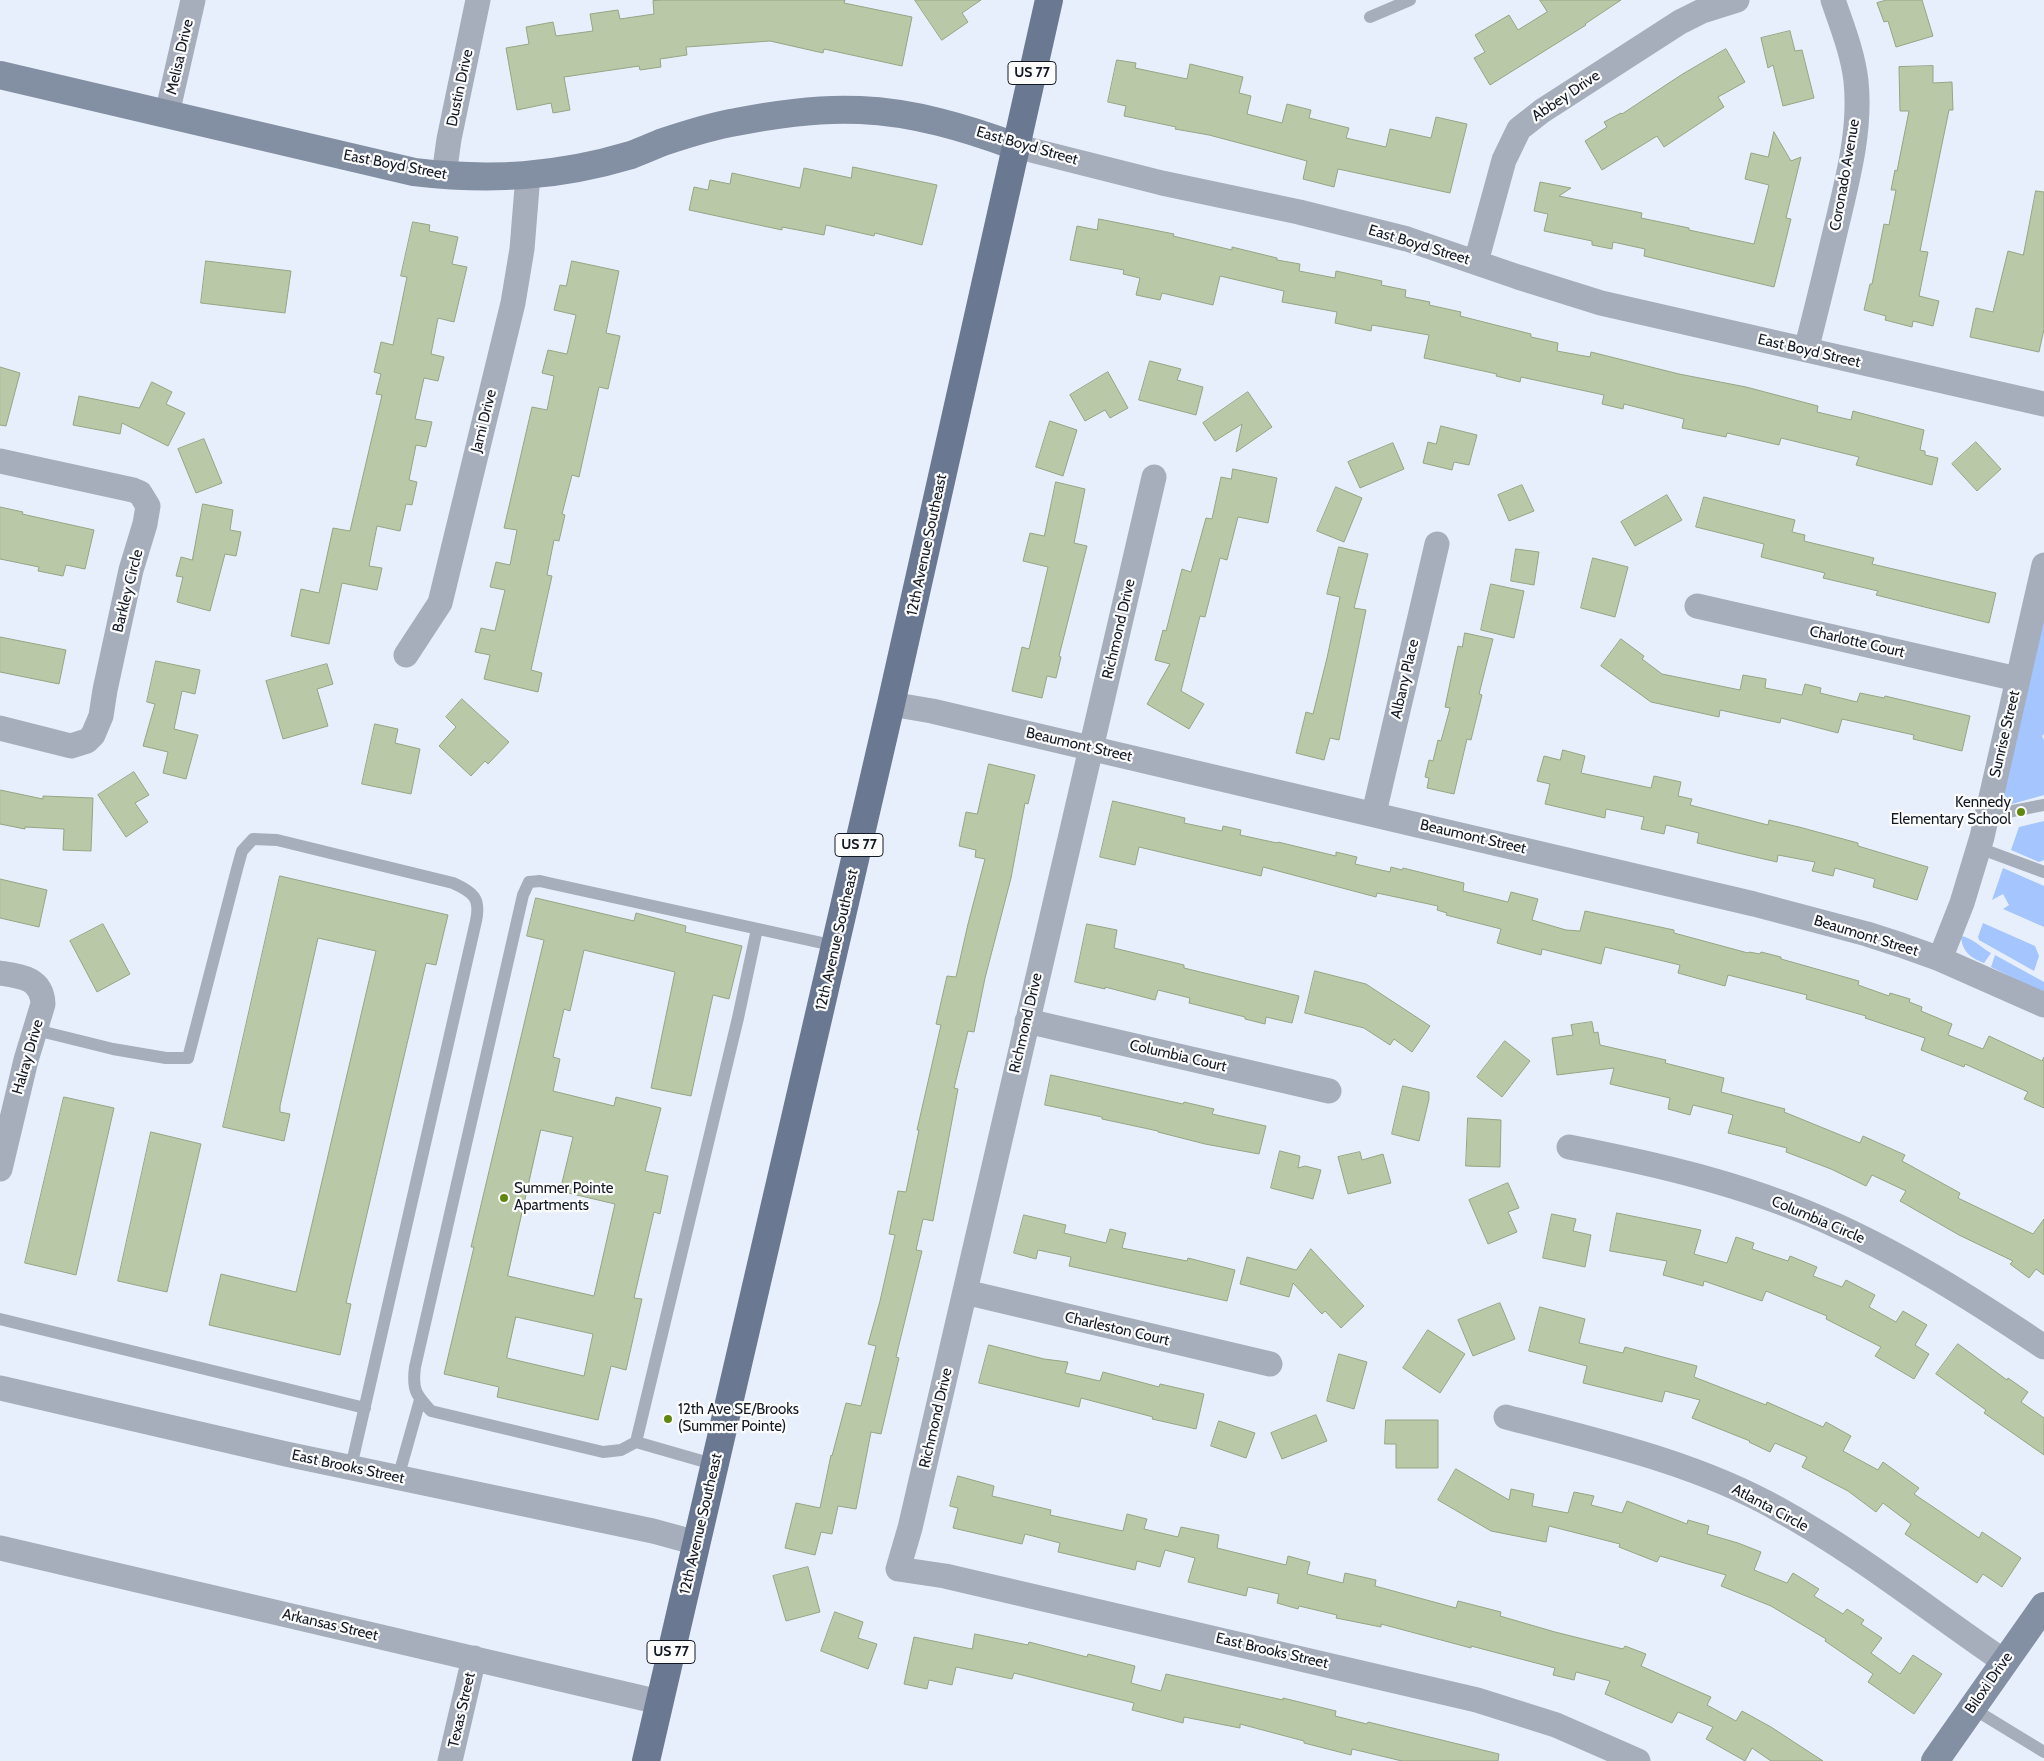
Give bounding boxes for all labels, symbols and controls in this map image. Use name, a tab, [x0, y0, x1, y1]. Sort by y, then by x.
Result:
street label: Melisa Drive	[163, 18, 197, 96]
street label: Dustin Drive	[443, 48, 477, 128]
road number: US 77	[1008, 62, 1056, 84]
street label: Abbey Drive	[1529, 67, 1603, 125]
street label: Coronado Avenue	[1826, 118, 1864, 232]
street label: East Boyd Street	[974, 123, 1080, 169]
street label: East Boyd Street	[342, 146, 448, 184]
street label: East Boyd Street	[1366, 221, 1472, 269]
street label: East Boyd Street	[1756, 330, 1862, 372]
street label: Jami Drive	[467, 388, 501, 454]
street label: 12th Avenue Southeast	[903, 472, 951, 618]
street label: Barkley Circle	[109, 548, 147, 634]
street label: Richmond Drive	[1099, 577, 1139, 681]
street label: Charlotte Court	[1808, 622, 1906, 662]
street label: Albany Place	[1387, 638, 1423, 720]
street label: Sunrise Street	[1986, 689, 2024, 779]
street label: Beaumont Street	[1024, 724, 1134, 766]
place label: Kennedy Elementary School	[1891, 794, 2011, 829]
marker: Kennedy Elementary School	[2015, 806, 2027, 818]
street label: Beaumont Street	[1418, 816, 1528, 858]
road number: US 77	[835, 834, 883, 856]
street label: 12th Avenue Southeast	[812, 868, 862, 1012]
street label: Beaumont Street	[1812, 912, 1920, 960]
street label: Richmond Drive	[1006, 971, 1046, 1075]
street label: Halray Drive	[9, 1017, 47, 1097]
street label: Columbia Court	[1128, 1036, 1228, 1076]
place label: Summer Pointe Apartments	[514, 1180, 613, 1215]
marker: Summer Pointe Apartments	[498, 1192, 510, 1204]
street label: Columbia Circle	[1769, 1192, 1867, 1248]
street label: Charleston Court	[1063, 1308, 1171, 1350]
street label: Richmond Drive	[916, 1366, 956, 1470]
place label: 12th Ave SE/Brooks (Summer Pointe)	[678, 1401, 799, 1436]
marker: 12th Ave SE/Brooks (Summer Pointe)	[662, 1413, 674, 1425]
street label: East Brooks Street	[290, 1446, 406, 1488]
street label: 12th Avenue Southeast	[676, 1452, 726, 1596]
street label: Atlanta Circle	[1729, 1480, 1811, 1536]
street label: Arkansas Street	[280, 1605, 380, 1645]
street label: East Brooks Street	[1214, 1629, 1330, 1673]
road number: US 77	[647, 1640, 695, 1664]
street label: Biloxi Drive	[1961, 1649, 2017, 1717]
street label: Texas Street	[445, 1671, 479, 1749]

